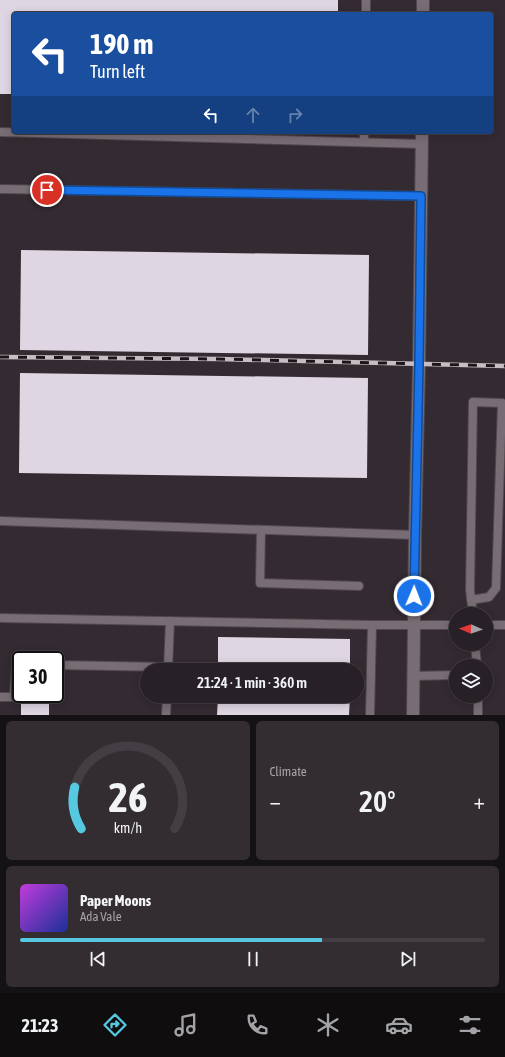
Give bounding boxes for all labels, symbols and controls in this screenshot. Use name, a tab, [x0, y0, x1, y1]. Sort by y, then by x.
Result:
icon: left	[24, 28, 76, 80]
text: 190 m	[90, 28, 153, 60]
text: Turn left	[90, 61, 145, 82]
icon: left	[200, 104, 222, 126]
icon: ahead	[242, 104, 264, 126]
icon: right	[284, 104, 306, 126]
pin	[30, 173, 64, 207]
icon: arrive	[36, 179, 58, 201]
position arrow	[393, 575, 435, 617]
north arrow	[449, 607, 493, 651]
map controls	[449, 607, 493, 703]
speed limit sign: 30	[12, 651, 64, 703]
button: layers	[449, 659, 493, 703]
text: 21:24 · 1 min · 360 m	[197, 674, 307, 691]
text: Climate	[270, 764, 307, 779]
text: 26	[108, 772, 147, 820]
text: 20°	[359, 784, 395, 818]
text: −	[270, 788, 281, 814]
text: +	[474, 788, 485, 814]
text: km/h	[114, 819, 142, 835]
text: Paper Moons	[80, 892, 151, 909]
text: Ada Vale	[80, 909, 122, 924]
icon: previous	[87, 948, 109, 970]
icon: pause	[242, 948, 264, 970]
icon: next	[397, 948, 419, 970]
icon: directions	[101, 1011, 129, 1039]
icon: music	[172, 1011, 200, 1039]
icon: phone	[243, 1011, 271, 1039]
icon: climate	[314, 1011, 342, 1039]
icon: car	[385, 1011, 413, 1039]
icon: filters	[456, 1011, 484, 1039]
text: 21:23	[21, 1015, 58, 1036]

